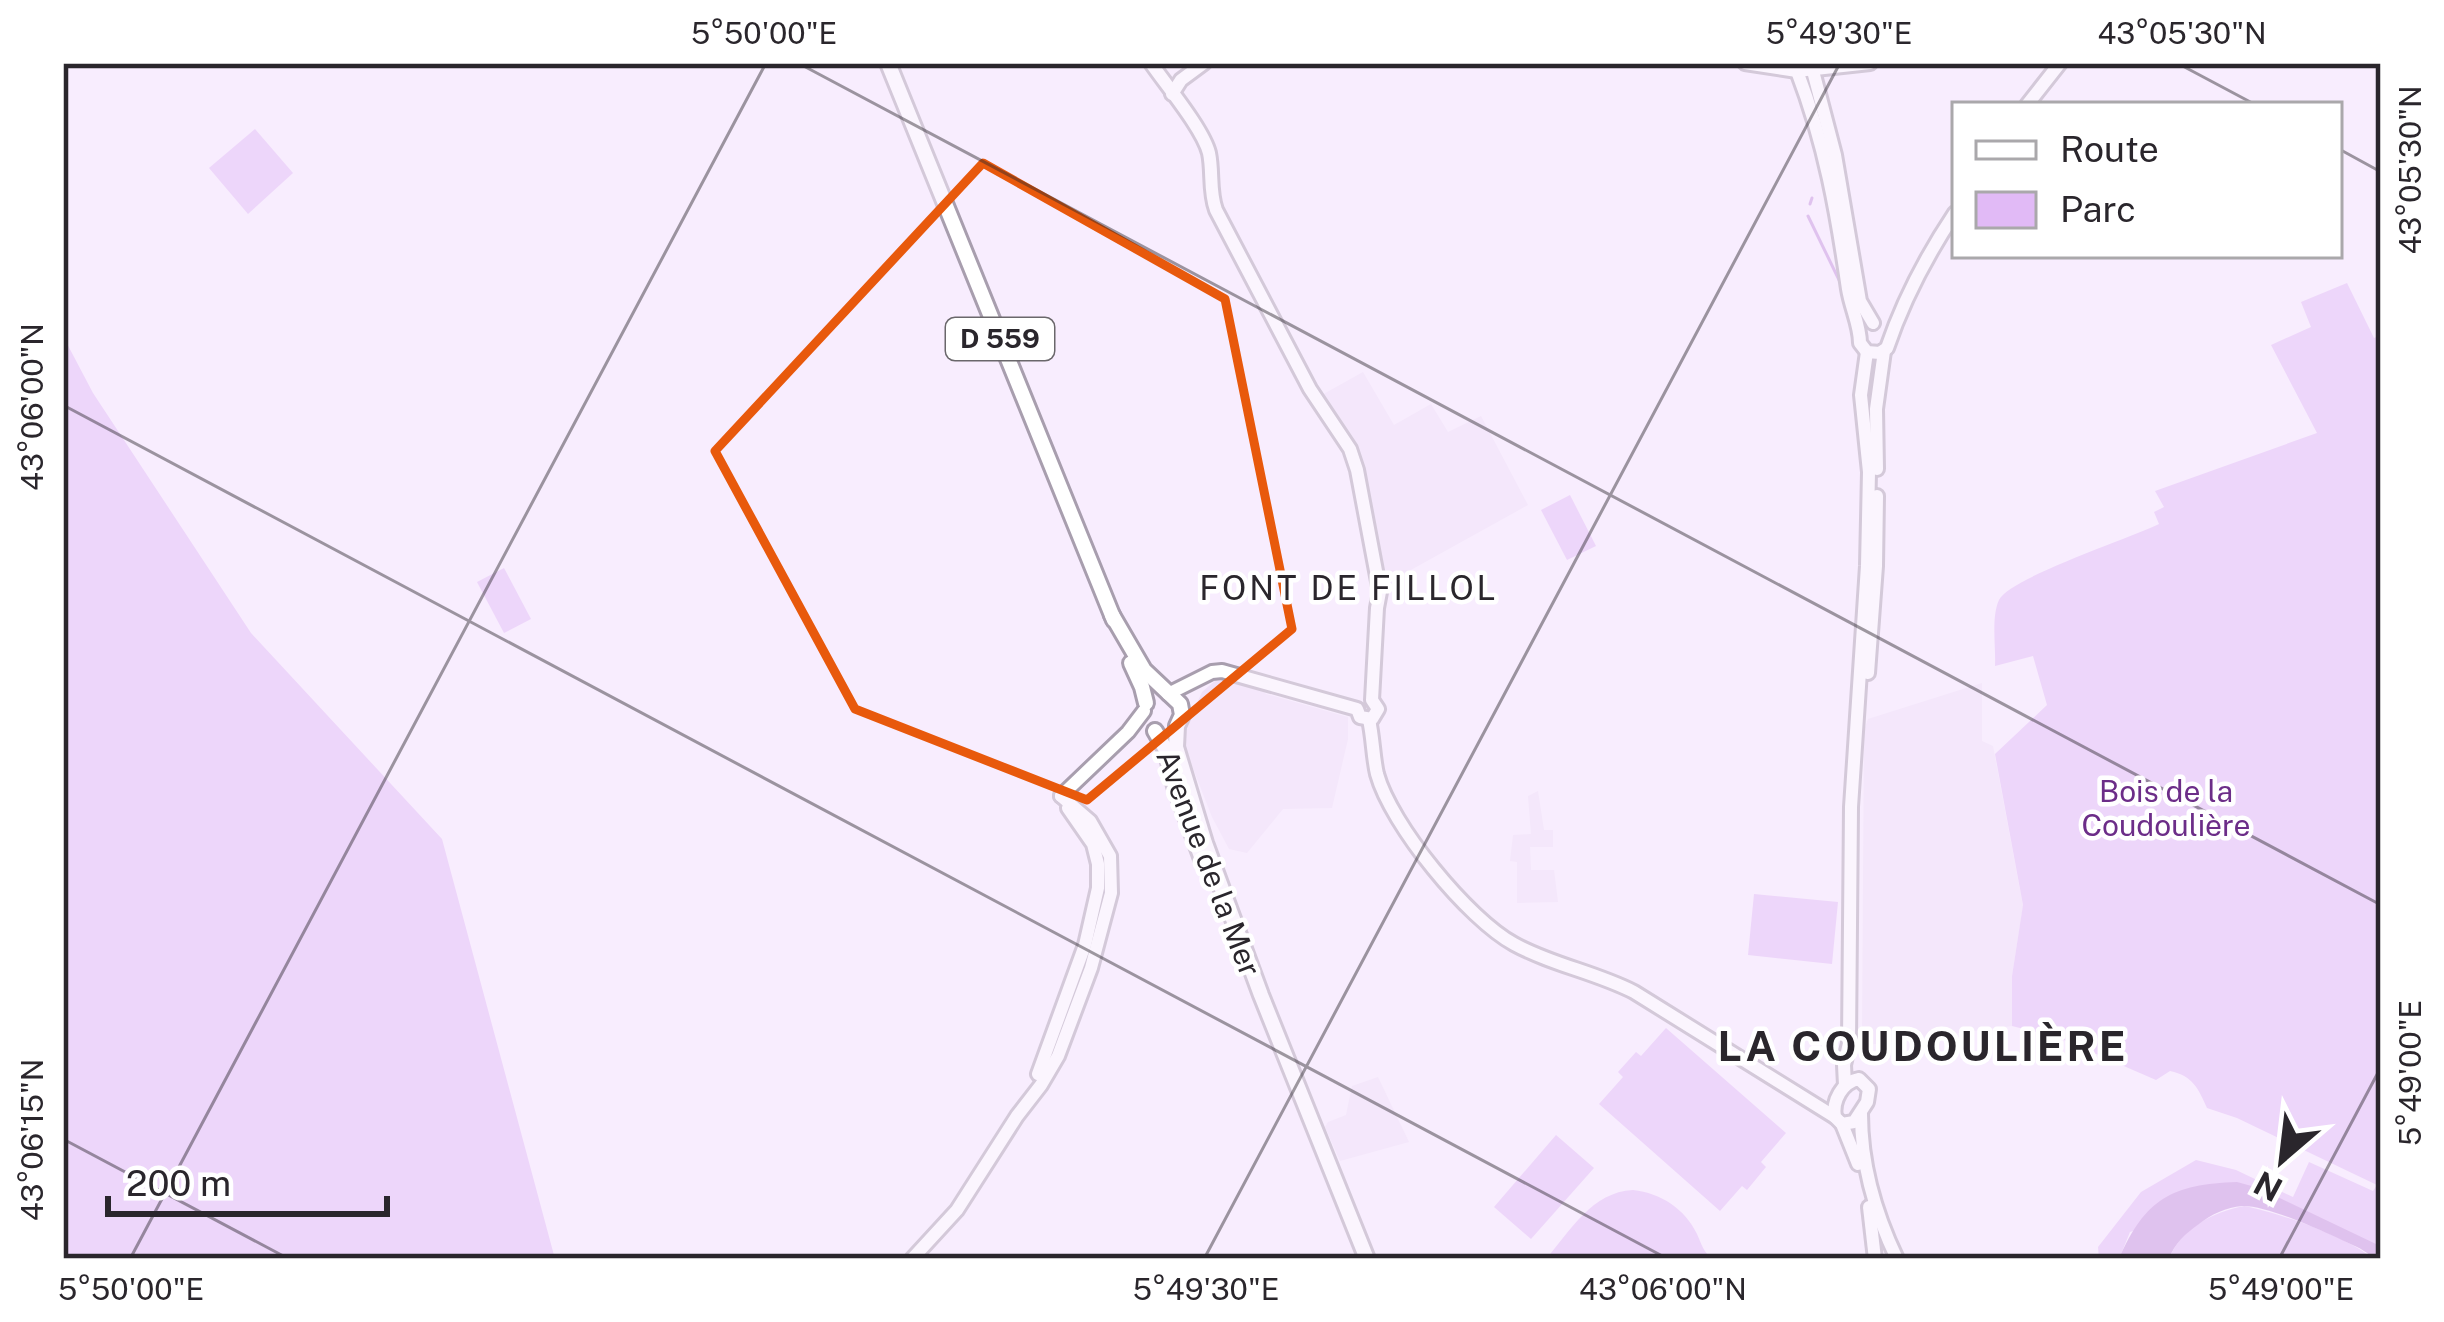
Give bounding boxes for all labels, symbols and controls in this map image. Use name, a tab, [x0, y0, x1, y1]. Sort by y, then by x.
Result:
text: 5°50'00"E	[691, 15, 837, 51]
text: 5°49'30"E	[1766, 15, 1912, 51]
text: 43°05'30"N	[2097, 15, 2267, 51]
text: 43°05'30"N	[2392, 85, 2428, 255]
legend	[1952, 102, 2342, 258]
text: Route	[2060, 128, 2159, 170]
text: Parc	[2060, 188, 2136, 230]
road number: D 559	[946, 318, 1054, 360]
text: 43°06'00"N	[14, 323, 50, 491]
district label: FONT DE FILLOL	[1199, 569, 1499, 607]
street label: Avenue de la Mer	[1149, 744, 1269, 981]
park label: Bois de la Coudoulière	[2081, 773, 2251, 843]
text: 5°49'00"E	[2392, 1000, 2428, 1146]
district label: LA COUDOULIÈRE	[1718, 1021, 2128, 1070]
text: 43°06'15"N	[14, 1059, 50, 1221]
north arrow	[2222, 1100, 2342, 1220]
scale bar	[108, 1142, 387, 1216]
text: 200 m	[126, 1162, 231, 1204]
text: N	[2248, 1164, 2288, 1209]
text: 5°50'00"E	[58, 1271, 204, 1307]
text: 5°49'30"E	[1133, 1271, 1279, 1307]
text: 43°06'00"N	[1579, 1271, 1747, 1307]
text: 5°49'00"E	[2208, 1271, 2354, 1307]

